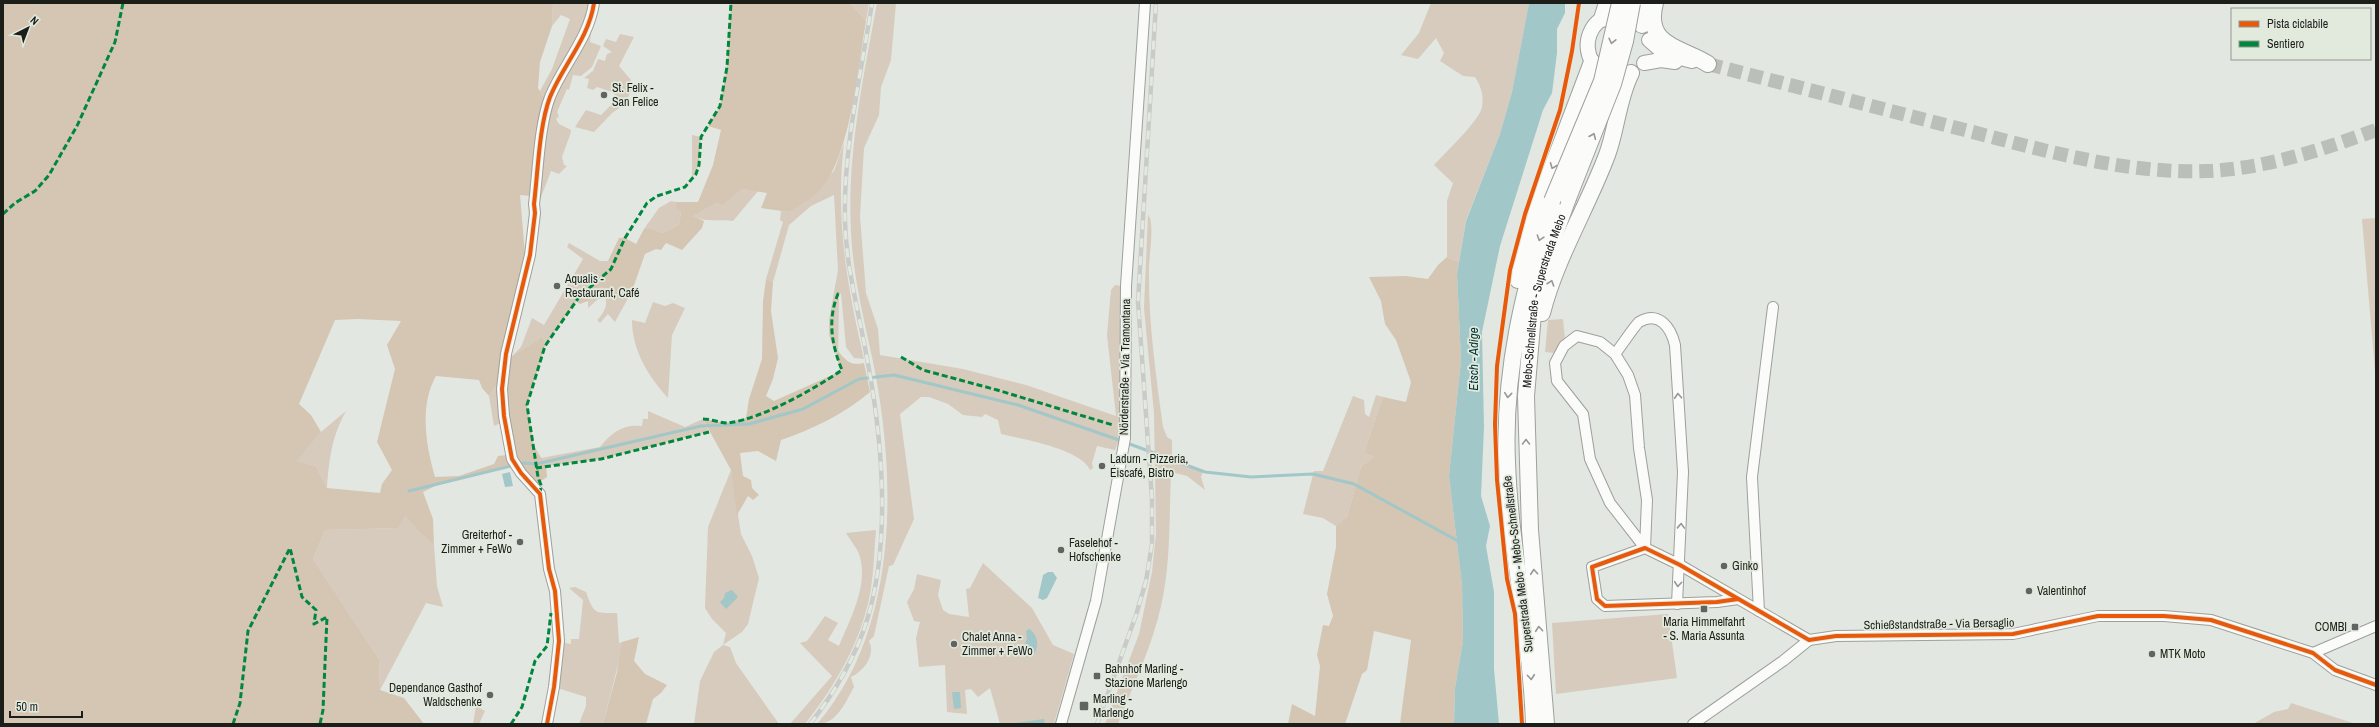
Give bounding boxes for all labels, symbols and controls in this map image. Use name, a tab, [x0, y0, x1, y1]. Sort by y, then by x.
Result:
north arrow	[8, 8, 48, 48]
legend	[2231, 8, 2371, 60]
text: N	[28, 13, 42, 28]
text: Pista ciclabile	[2267, 16, 2328, 32]
text: Sentiero	[2267, 36, 2304, 52]
one-way arrow	[1608, 38, 1616, 44]
place label: St. Felix - San Felice	[612, 80, 659, 110]
marker: St. Felix - San Felice	[599, 90, 609, 100]
one-way arrow	[1589, 132, 1597, 139]
one-way arrow	[1549, 162, 1557, 169]
street label: Mebo-Schnellstraße - Superstrada Mebo	[1519, 212, 1570, 388]
one-way arrow	[1536, 234, 1545, 241]
place label: Aqualis - Restaurant, Café	[564, 271, 639, 301]
one-way arrow	[1547, 280, 1555, 287]
marker: Aqualis - Restaurant, Café	[552, 281, 562, 291]
street label: Nörderstraße - Via Tramontana	[1116, 298, 1134, 435]
water label: Etsch - Adige	[1465, 327, 1482, 391]
one-way arrow	[1504, 392, 1513, 398]
one-way arrow	[1674, 393, 1683, 399]
one-way arrow	[1522, 439, 1530, 445]
place label: Ladurn - Pizzeria, Eiscafé, Bistro	[1110, 451, 1188, 481]
marker: Ladurn - Pizzeria, Eiscafé, Bistro	[1097, 461, 1107, 471]
street label: Superstrada Mebo - Mebo-Schnellstraße	[1499, 475, 1537, 653]
one-way arrow	[1677, 523, 1685, 529]
place label: Greiterhof - Zimmer + FeWo	[441, 527, 513, 557]
place label: Faselehof - Hofschenke	[1069, 535, 1121, 565]
marker: Greiterhof - Zimmer + FeWo	[515, 537, 525, 547]
marker: Faselehof - Hofschenke	[1056, 545, 1066, 555]
place label: Ginko	[1732, 558, 1758, 574]
marker: Ginko	[1719, 561, 1729, 571]
one-way arrow	[1530, 569, 1539, 575]
one-way arrow	[1674, 581, 1683, 587]
place label: Valentinhof	[2037, 583, 2086, 599]
marker: Valentinhof	[2024, 586, 2034, 596]
marker: Maria Himmelfahrt - S. Maria Assunta	[1699, 604, 1709, 614]
place label: Maria Himmelfahrt - S. Maria Assunta	[1663, 614, 1745, 644]
street label: Schießstandstraße - Via Bersaglio	[1863, 615, 2015, 633]
place label: COMBI	[2315, 619, 2347, 635]
marker: COMBI	[2350, 622, 2360, 632]
one-way arrow	[1534, 626, 1543, 632]
place label: Chalet Anna - Zimmer + FeWo	[962, 629, 1033, 659]
marker: Chalet Anna - Zimmer + FeWo	[949, 639, 959, 649]
place label: MTK Moto	[2160, 646, 2205, 662]
marker: MTK Moto	[2147, 649, 2157, 659]
place label: Bahnhof Marling - Stazione Marlengo	[1105, 661, 1188, 691]
marker: Bahnhof Marling - Stazione Marlengo	[1092, 671, 1102, 681]
one-way arrow	[1526, 674, 1535, 680]
place label: Dependance Gasthof Waldschenke	[389, 680, 482, 710]
marker: Dependance Gasthof Waldschenke	[485, 690, 495, 700]
place label: Marling - Marlengo	[1093, 691, 1134, 721]
scale bar	[10, 693, 82, 719]
text: 50 m	[16, 699, 38, 715]
marker: Marling - Marlengo	[1078, 700, 1090, 712]

